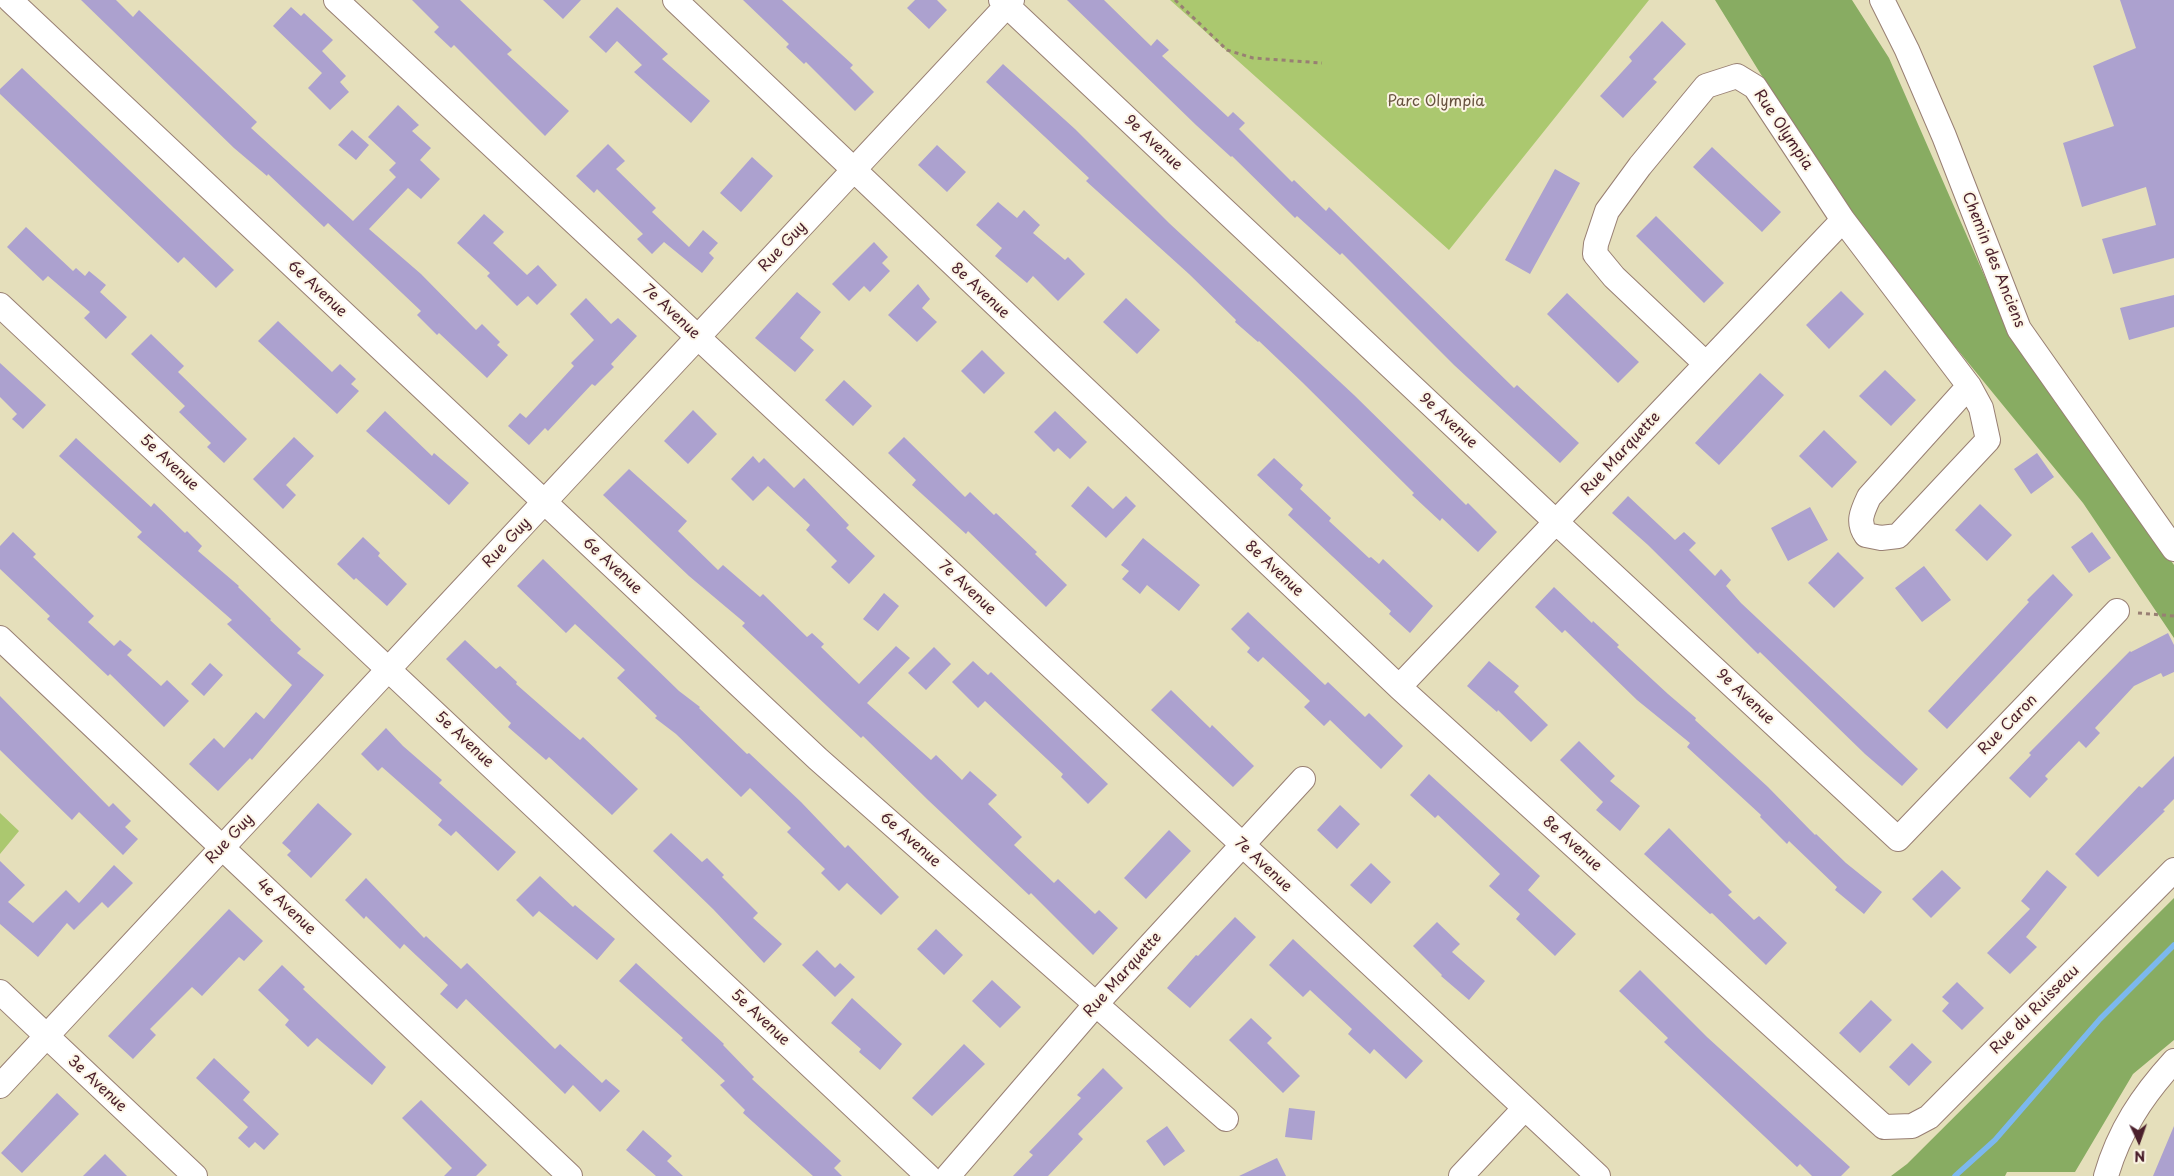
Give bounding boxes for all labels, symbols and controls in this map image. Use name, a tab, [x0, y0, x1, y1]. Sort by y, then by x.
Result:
street label: Rue Olympia	[1750, 87, 1816, 173]
park label: Parc Olympia	[1387, 93, 1485, 111]
street label: 9e Avenue	[1120, 112, 1186, 174]
street label: Chemin des Anciens	[1958, 190, 2028, 330]
street label: Rue Guy	[755, 218, 811, 276]
street label: 6e Avenue	[284, 257, 350, 321]
street label: 8e Avenue	[947, 259, 1013, 323]
street label: 7e Avenue	[639, 281, 703, 343]
street label: 9e Avenue	[1415, 390, 1481, 452]
street label: Rue Marquette	[1578, 408, 1664, 500]
street label: 5e Avenue	[136, 431, 202, 495]
street label: Rue Guy	[479, 514, 535, 572]
street label: 6e Avenue	[579, 534, 645, 598]
street label: 8e Avenue	[1241, 537, 1307, 601]
street label: 7e Avenue	[935, 557, 999, 619]
street label: 9e Avenue	[1712, 666, 1778, 728]
street label: Rue Caron	[1975, 691, 2041, 759]
street label: 5e Avenue	[431, 708, 497, 772]
street label: 6e Avenue	[876, 809, 944, 871]
street label: Rue Guy	[202, 810, 258, 868]
street label: 8e Avenue	[1539, 813, 1605, 875]
street label: 7e Avenue	[1231, 834, 1295, 896]
street label: 4e Avenue	[253, 875, 319, 939]
street label: Rue Marquette	[1080, 929, 1166, 1021]
street label: Rue du Ruisseau	[1987, 962, 2083, 1058]
street label: 5e Avenue	[727, 986, 793, 1050]
street label: 3e Avenue	[64, 1052, 130, 1116]
north arrow	[2114, 1116, 2164, 1166]
text: N	[2134, 1146, 2146, 1167]

